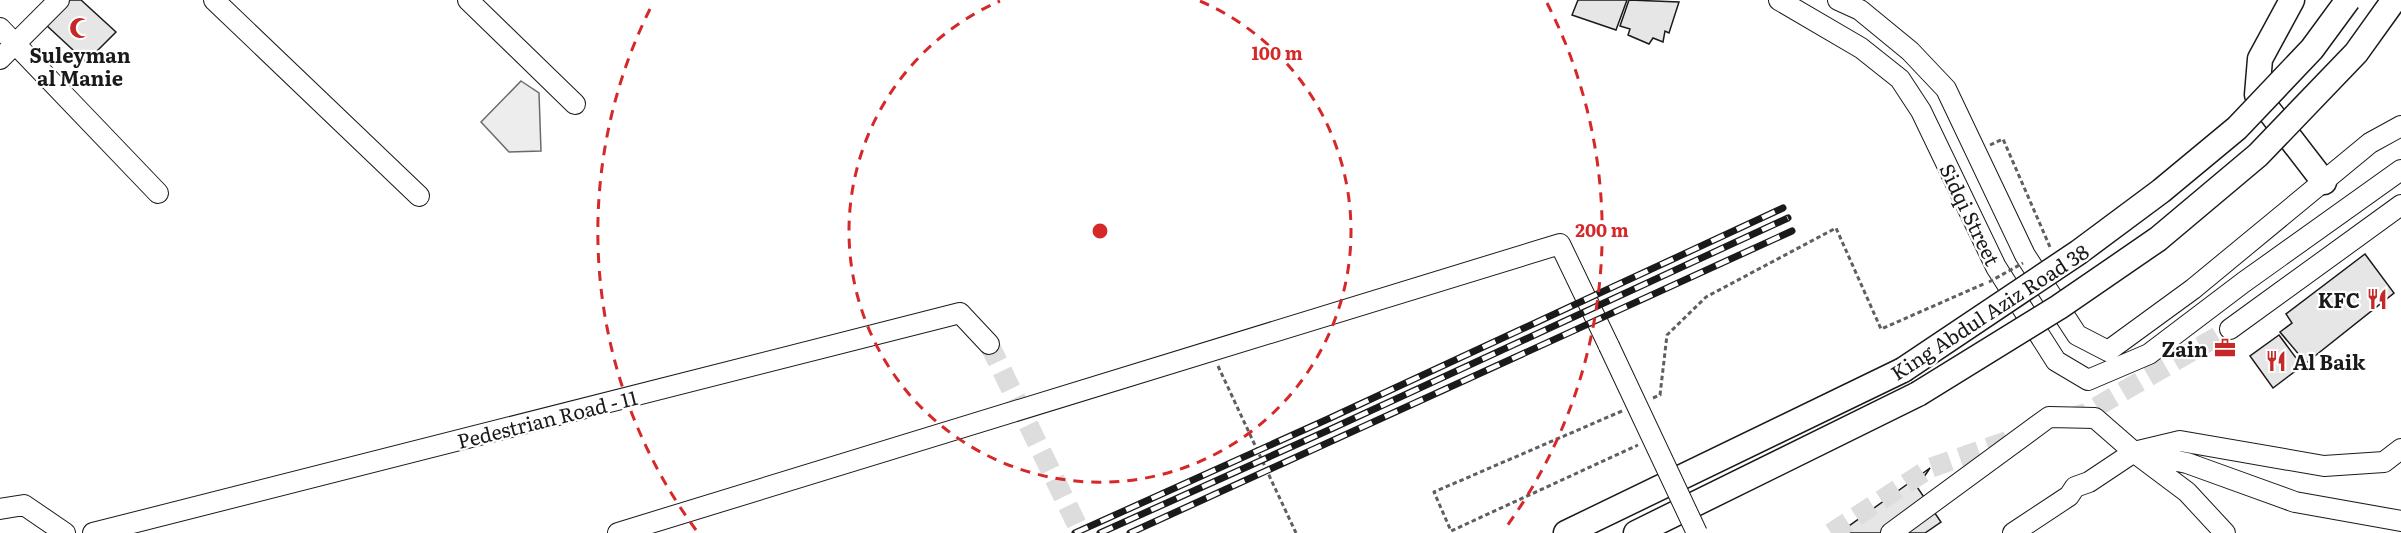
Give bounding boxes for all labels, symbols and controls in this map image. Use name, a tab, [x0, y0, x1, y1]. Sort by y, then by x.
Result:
mosque icon: Suleyman al Manie	[68, 16, 92, 40]
place label: Suleyman al Manie	[29, 39, 131, 92]
text: 100 m	[1251, 39, 1303, 66]
street label: Sidqi Street	[1933, 158, 2009, 270]
text: 200 m	[1575, 216, 1629, 243]
centre of rings	[1090, 221, 1110, 241]
street label: King Abdul Aziz Road 38	[1884, 235, 2094, 387]
place label: KFC	[2318, 284, 2360, 314]
restaurant icon: KFC	[2365, 287, 2389, 311]
place label: Zain	[2161, 333, 2208, 363]
office icon: Zain	[2213, 336, 2237, 360]
place label: Al Baik	[2293, 346, 2366, 376]
restaurant icon: Al Baik	[2264, 349, 2288, 373]
street label: Pedestrian Road - 11	[454, 381, 640, 455]

